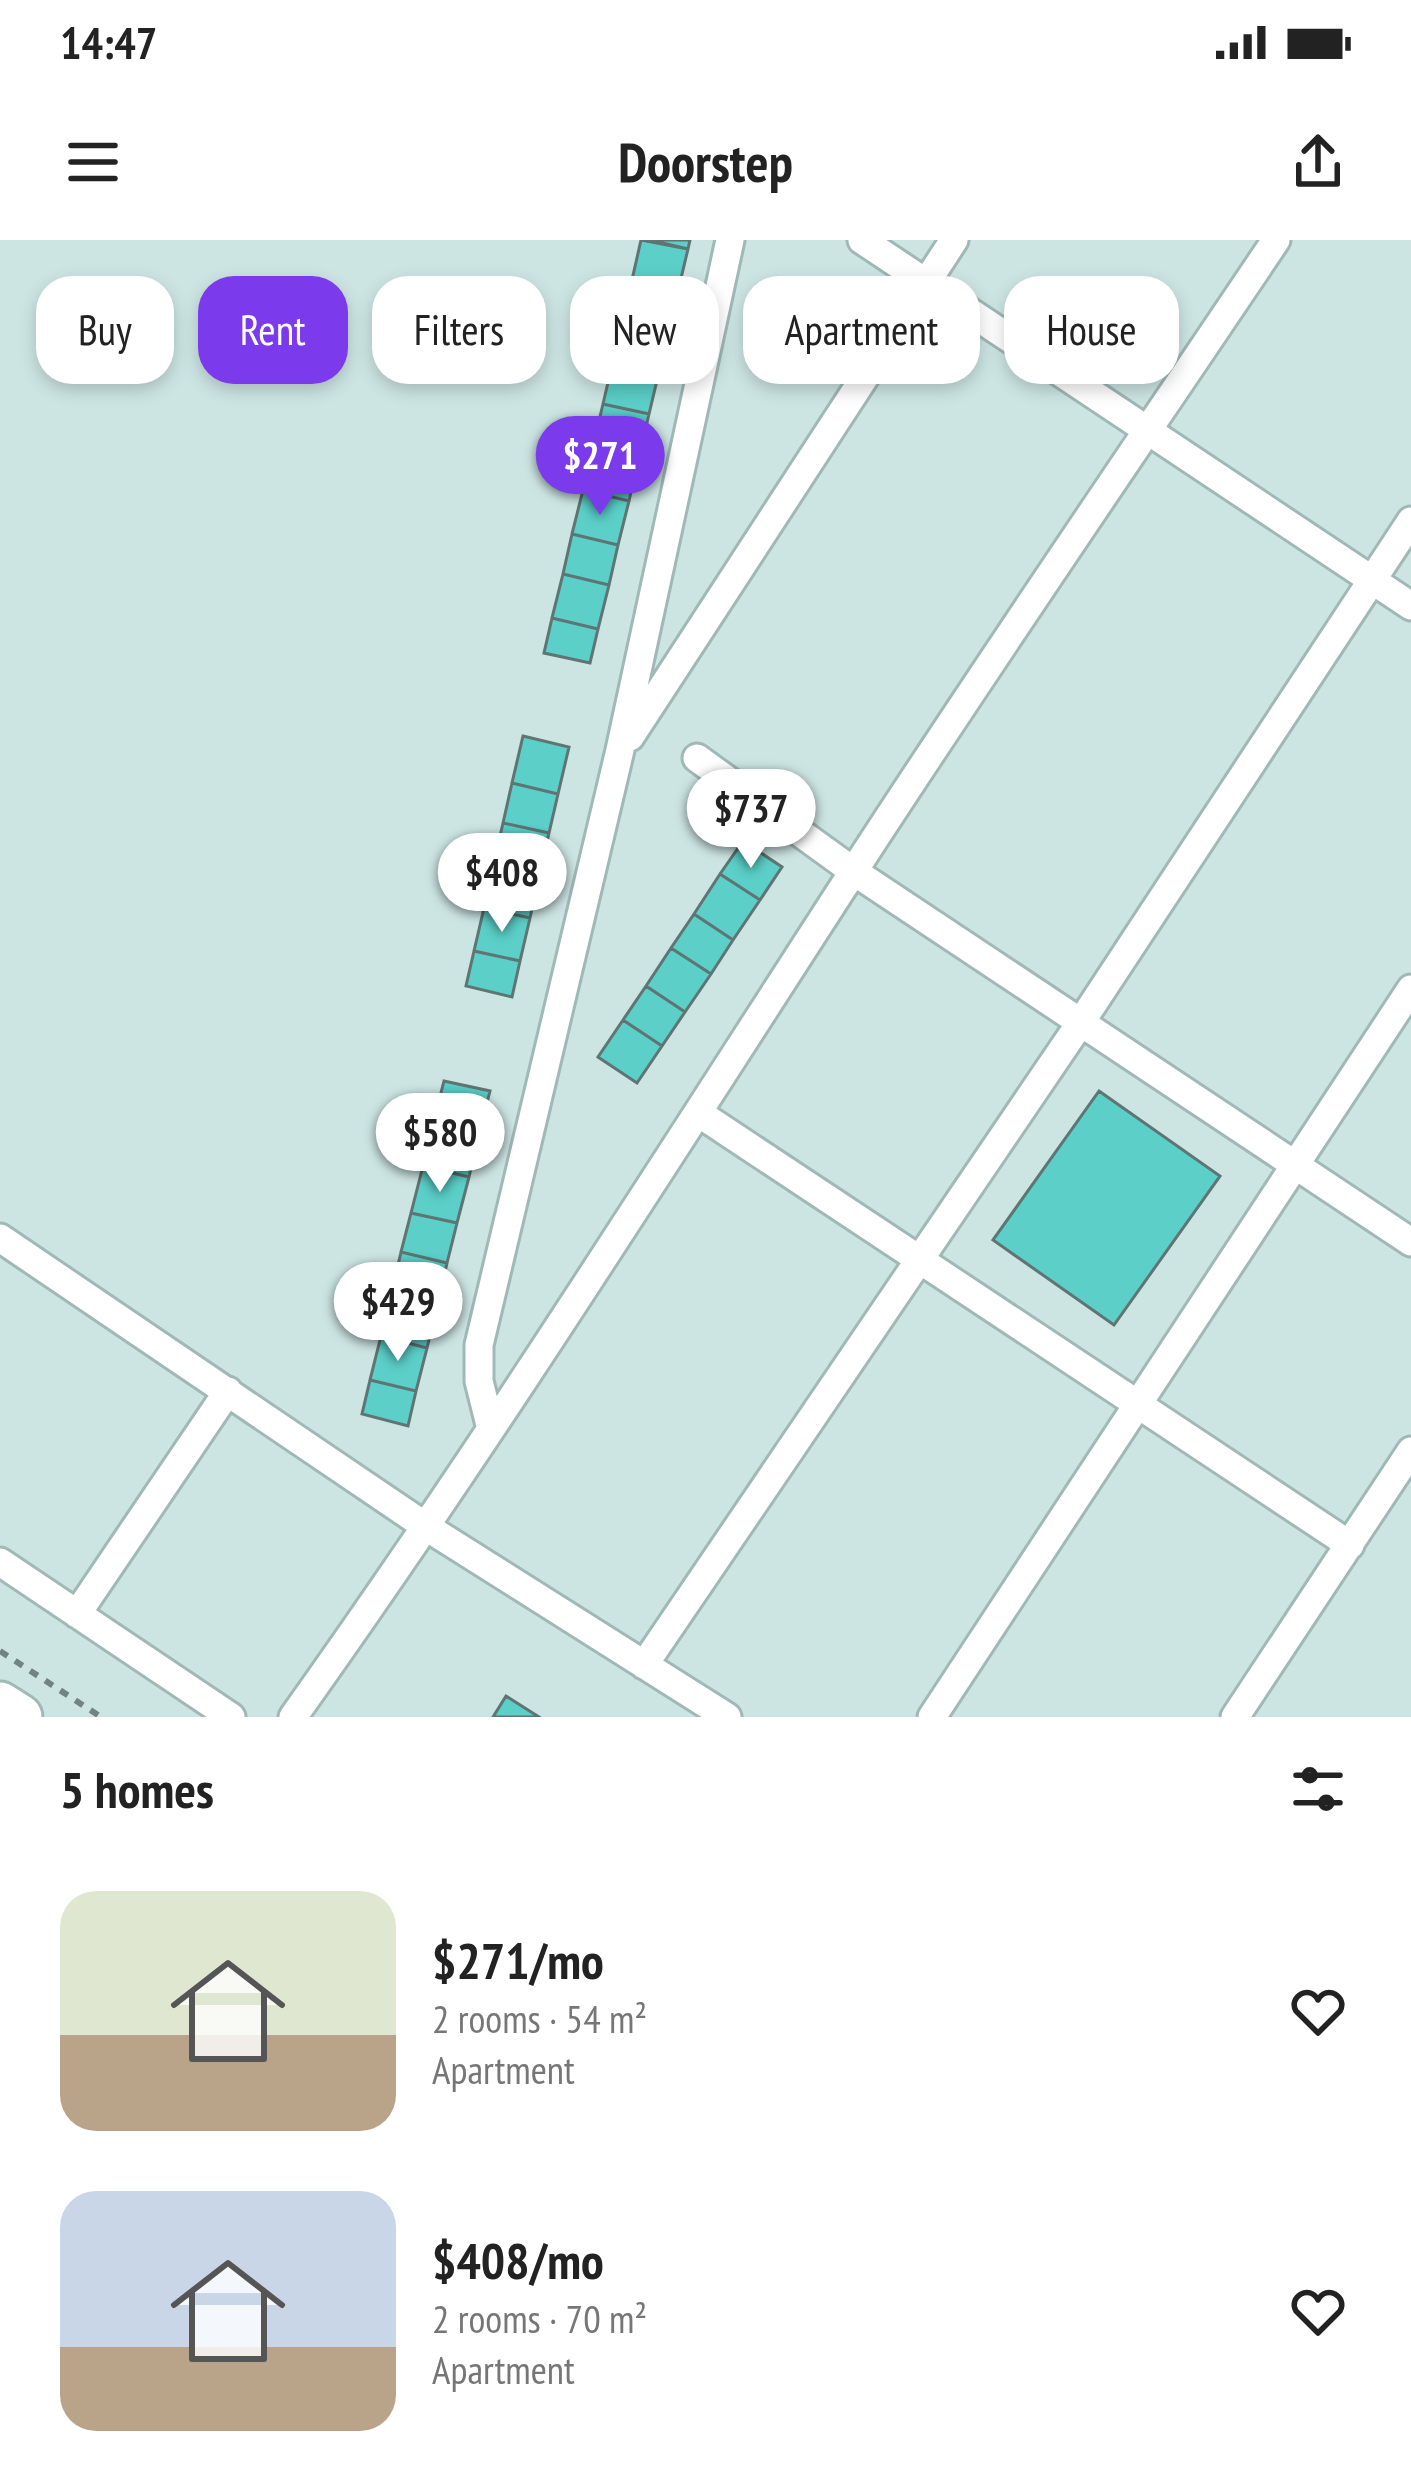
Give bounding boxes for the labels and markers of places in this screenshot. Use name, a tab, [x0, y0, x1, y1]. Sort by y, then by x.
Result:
pin: $271	[529, 416, 671, 518]
pin: $737	[680, 769, 822, 871]
pin: $408	[431, 833, 573, 935]
pin: $580	[369, 1093, 511, 1195]
pin: $429	[327, 1262, 469, 1364]

